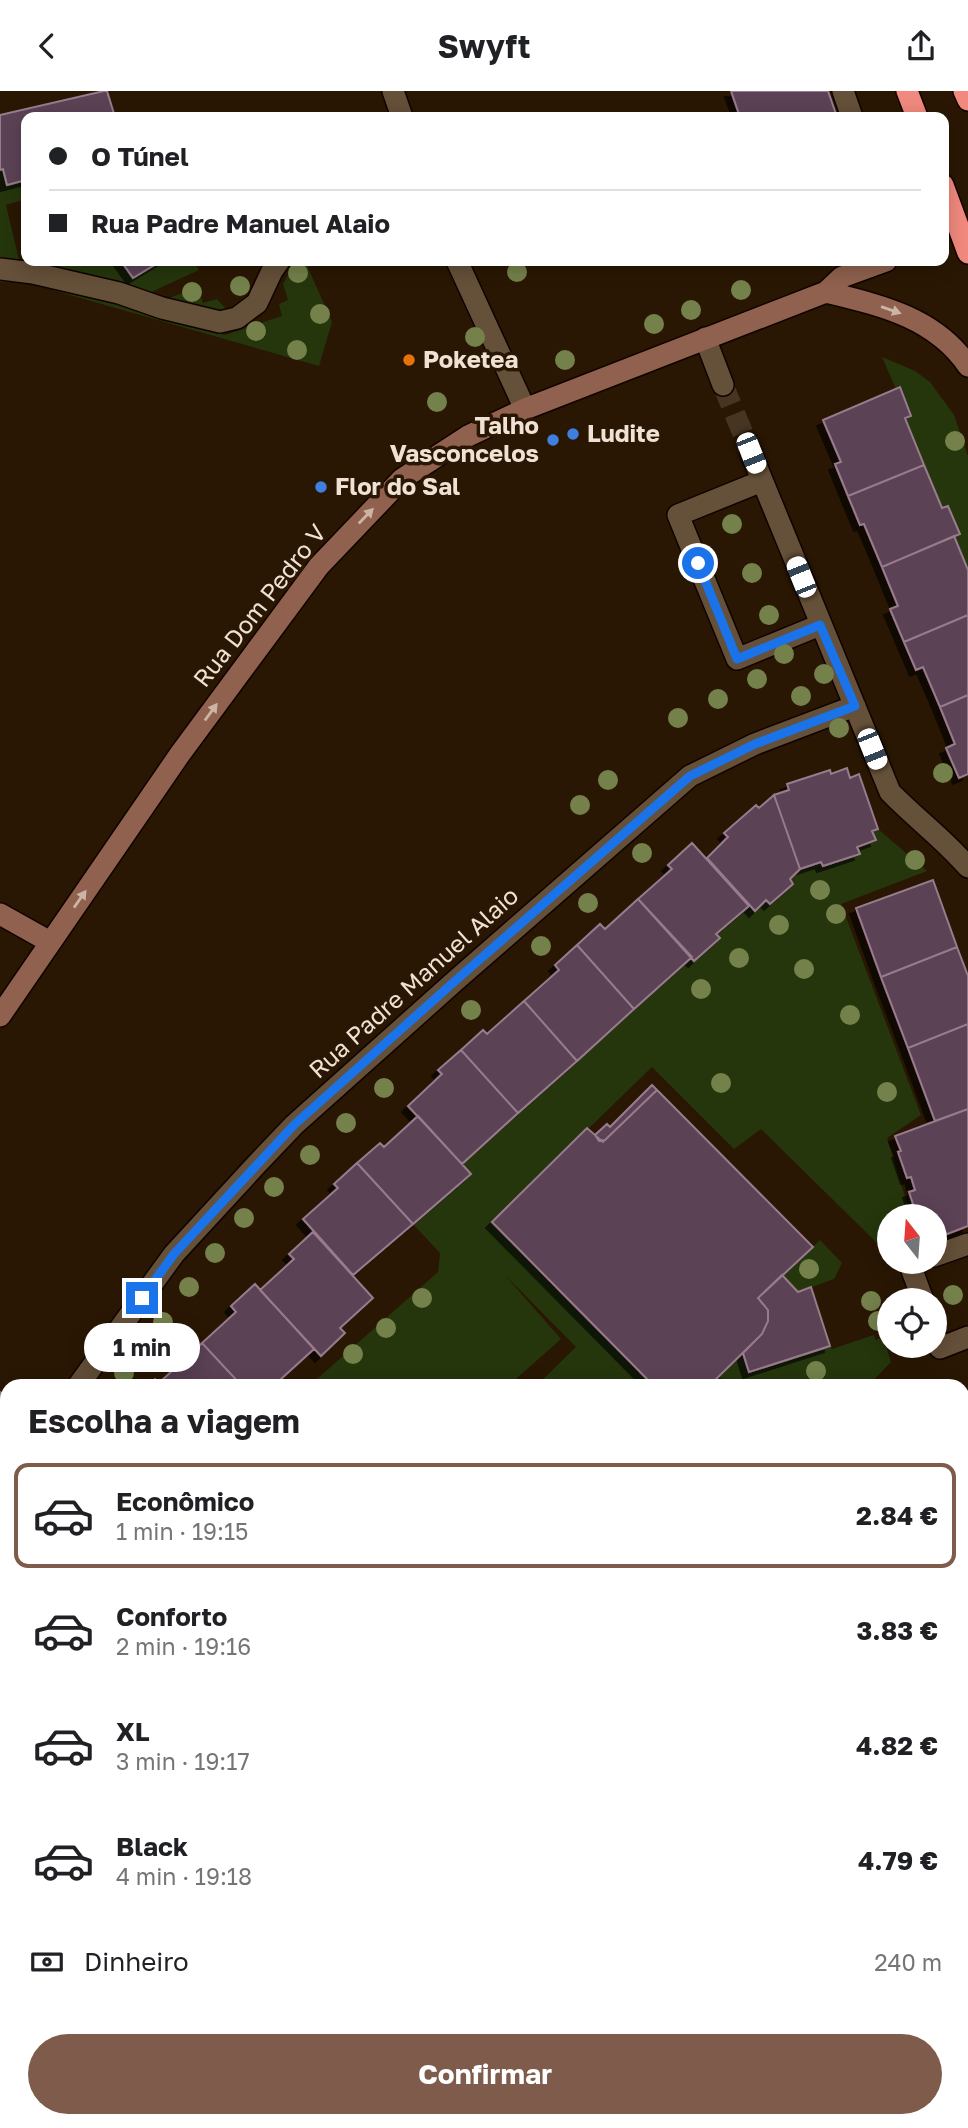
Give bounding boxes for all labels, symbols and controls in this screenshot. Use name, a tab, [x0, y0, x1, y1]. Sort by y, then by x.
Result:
icon: back	[28, 27, 66, 65]
text: Swyft	[438, 27, 530, 65]
icon: share	[902, 27, 940, 65]
text: O Túnel	[91, 141, 189, 172]
text: Rua Padre Manuel Alaio	[91, 208, 390, 239]
one-way arrow	[881, 305, 902, 316]
place label: Poketea	[423, 344, 518, 373]
marker: Poketea	[401, 352, 417, 368]
place label: Talho Vasconcelos	[390, 410, 539, 467]
place label: Ludite	[587, 418, 660, 447]
marker: Ludite	[565, 426, 581, 442]
car	[734, 430, 769, 476]
marker: Talho Vasconcelos	[545, 432, 561, 448]
place label: Flor do Sal	[335, 471, 460, 500]
marker: Flor do Sal	[313, 479, 329, 495]
one-way arrow	[357, 508, 374, 525]
street label: Rua Dom Pedro V	[186, 518, 331, 692]
route start	[682, 547, 714, 579]
car	[784, 554, 819, 600]
one-way arrow	[203, 703, 217, 721]
car	[855, 726, 890, 772]
street label: Rua Padre Manuel Alaio	[302, 880, 524, 1084]
one-way arrow	[73, 890, 87, 908]
north arrow	[877, 1204, 947, 1274]
map controls	[877, 1204, 947, 1358]
route end	[126, 1282, 158, 1314]
button: locate	[877, 1288, 947, 1358]
callout: 1 min	[84, 1323, 200, 1371]
text: 1 min	[113, 1333, 171, 1361]
text: Escolha a viagem	[28, 1402, 300, 1440]
icon: car	[32, 1484, 95, 1547]
text: Econômico	[116, 1486, 254, 1517]
text: 2.84 €	[856, 1500, 938, 1531]
text: 1 min · 19:15	[116, 1517, 248, 1545]
icon: car	[32, 1599, 95, 1662]
text: Conforto	[116, 1601, 227, 1632]
text: 3.83 €	[856, 1615, 938, 1646]
text: 2 min · 19:16	[116, 1632, 251, 1660]
icon: car	[32, 1714, 95, 1777]
text: XL	[116, 1716, 150, 1747]
text: 4.82 €	[856, 1730, 938, 1761]
text: 3 min · 19:17	[116, 1747, 250, 1775]
icon: car	[32, 1829, 95, 1892]
text: Black	[116, 1831, 188, 1862]
text: 4.79 €	[858, 1845, 938, 1876]
text: 4 min · 19:18	[116, 1862, 252, 1890]
icon: cash	[28, 1943, 66, 1981]
text: Dinheiro	[84, 1946, 189, 1977]
text: 240 m	[874, 1948, 942, 1976]
button: Confirmar	[28, 2034, 942, 2114]

